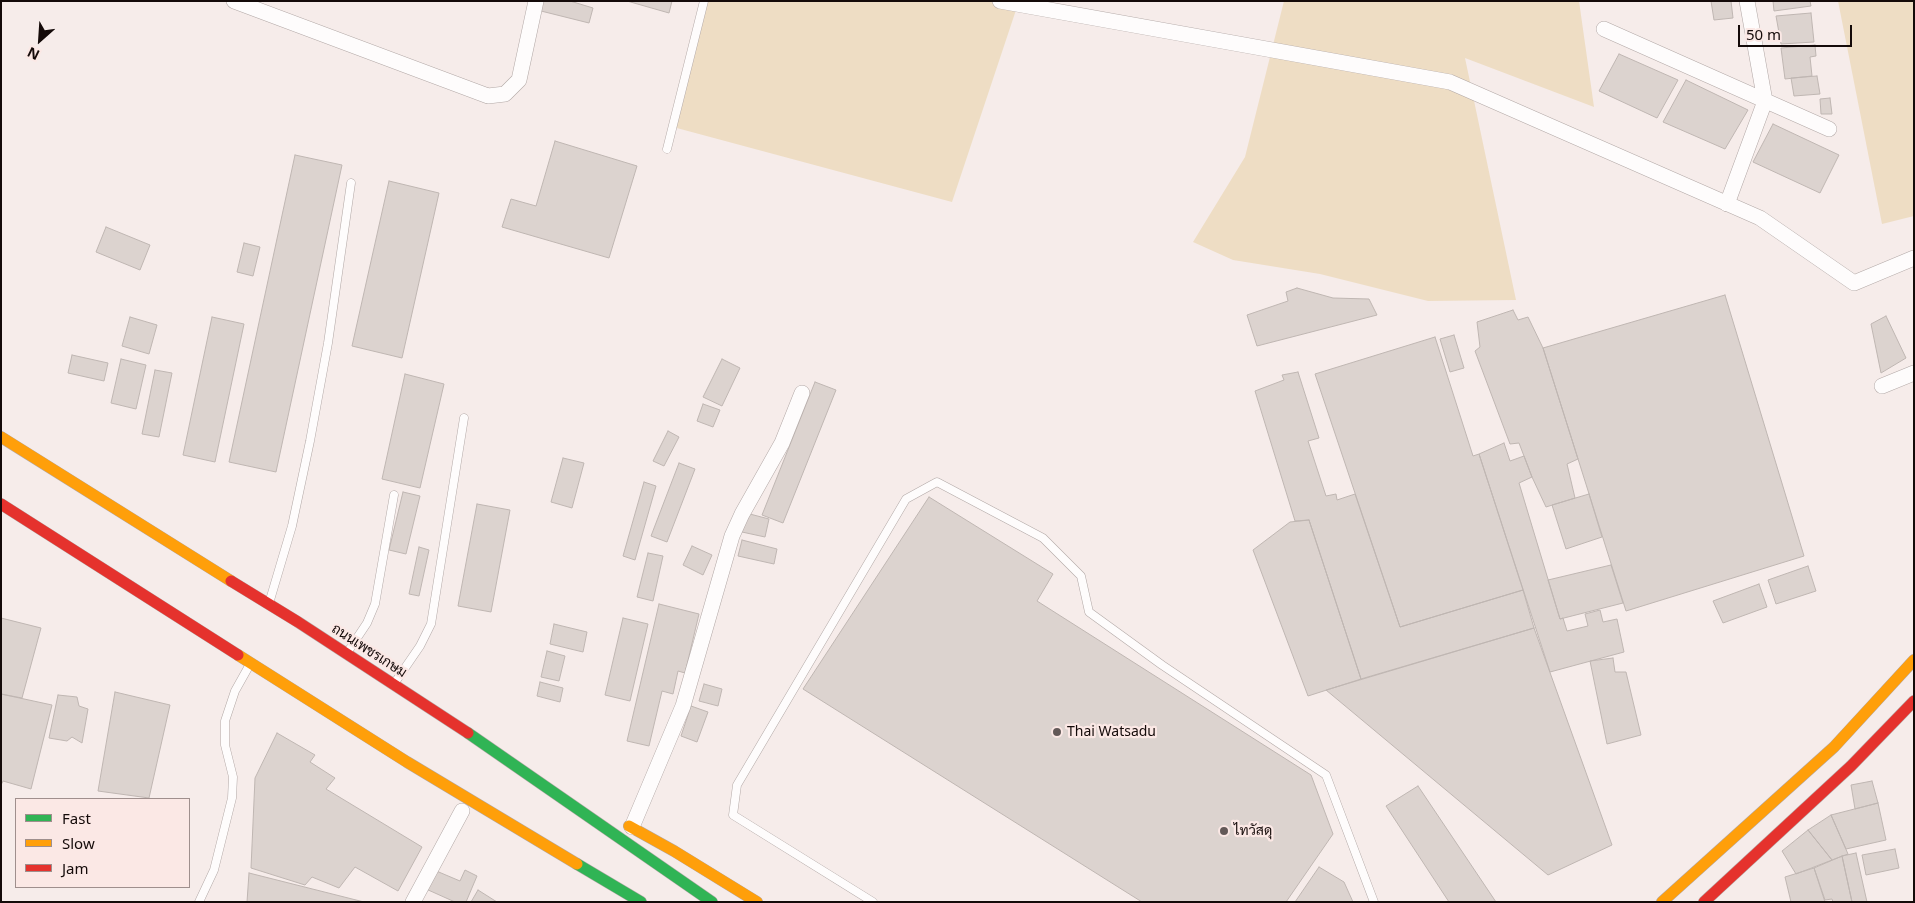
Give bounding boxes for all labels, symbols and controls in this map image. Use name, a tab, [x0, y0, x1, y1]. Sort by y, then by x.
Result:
north arrow	[15, 15, 65, 65]
scale bar	[1740, 15, 1854, 47]
text: 50 m	[1746, 24, 1781, 44]
text: N	[24, 43, 42, 65]
street label: ถนนเพชรเกษม	[328, 621, 410, 681]
place label: Thai Watsadu	[1067, 724, 1156, 740]
marker: Thai Watsadu	[1051, 726, 1063, 738]
legend	[15, 798, 190, 888]
text: Fast	[62, 808, 91, 828]
place label: ไทวัสดุ	[1234, 823, 1272, 839]
marker: ไทวัสดุ	[1218, 825, 1230, 837]
text: Slow	[62, 833, 95, 853]
text: Jam	[62, 858, 89, 878]

